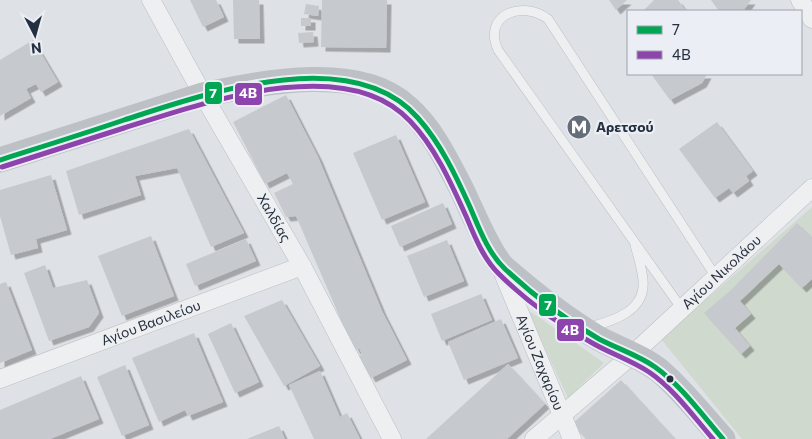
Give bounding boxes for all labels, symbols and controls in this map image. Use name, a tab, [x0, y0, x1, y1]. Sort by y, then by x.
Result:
north arrow	[10, 10, 60, 60]
legend	[627, 10, 802, 75]
text: 7	[672, 20, 680, 38]
text: N	[30, 39, 43, 57]
text: 4Β	[672, 45, 691, 63]
line badge: 7	[204, 81, 223, 105]
line badge: 4Β	[234, 82, 263, 106]
text: 7	[209, 84, 217, 101]
text: 4Β	[239, 84, 257, 101]
metro station icon: Αρετσού	[566, 114, 592, 140]
place label: Αρετσού	[596, 118, 654, 135]
street label: Χαλδίας	[254, 190, 295, 245]
street label: Αγίου Νικολάου	[678, 231, 764, 313]
line badge: 7	[538, 293, 557, 317]
street label: Αγίου Βασιλείου	[98, 296, 203, 348]
text: 7	[544, 296, 552, 313]
street label: Αγίου Ζαχαρίου	[513, 312, 568, 413]
line badge: 4Β	[556, 318, 585, 342]
text: 4Β	[561, 321, 579, 338]
unlabelled marker	[665, 374, 675, 384]

